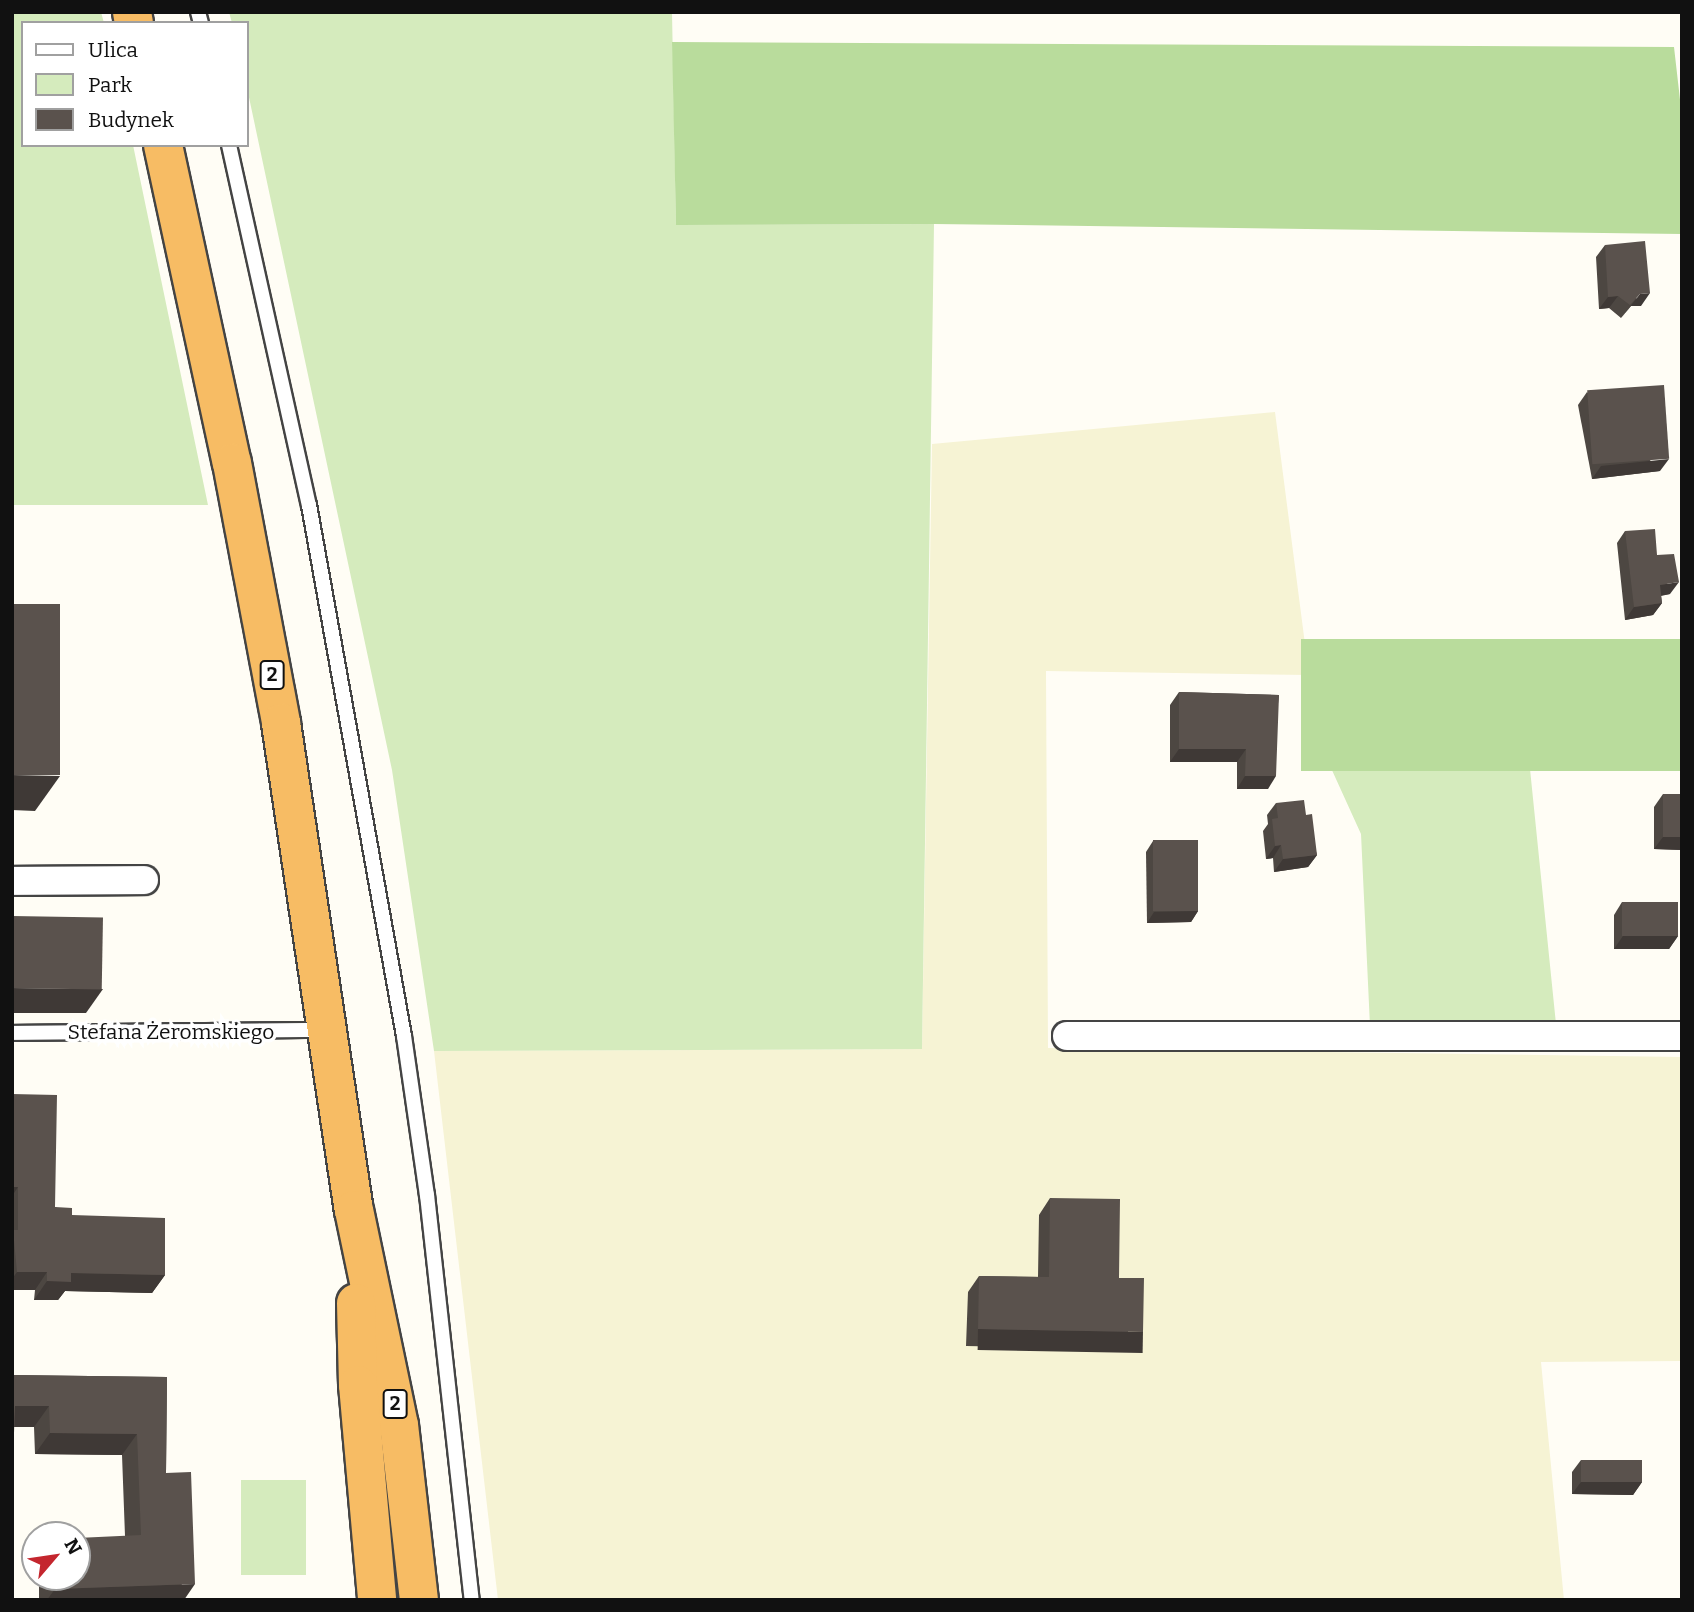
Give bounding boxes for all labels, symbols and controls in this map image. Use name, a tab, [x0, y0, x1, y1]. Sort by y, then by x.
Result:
legend	[21, 21, 248, 147]
text: Ulica	[88, 37, 138, 63]
text: Park	[88, 72, 132, 98]
text: Budynek	[88, 107, 174, 133]
road number: 2	[258, 660, 286, 690]
street label: Stefana Żeromskiego	[68, 1019, 274, 1045]
road number: 2	[381, 1388, 409, 1420]
north arrow	[21, 1521, 91, 1591]
text: N	[59, 1535, 87, 1559]

